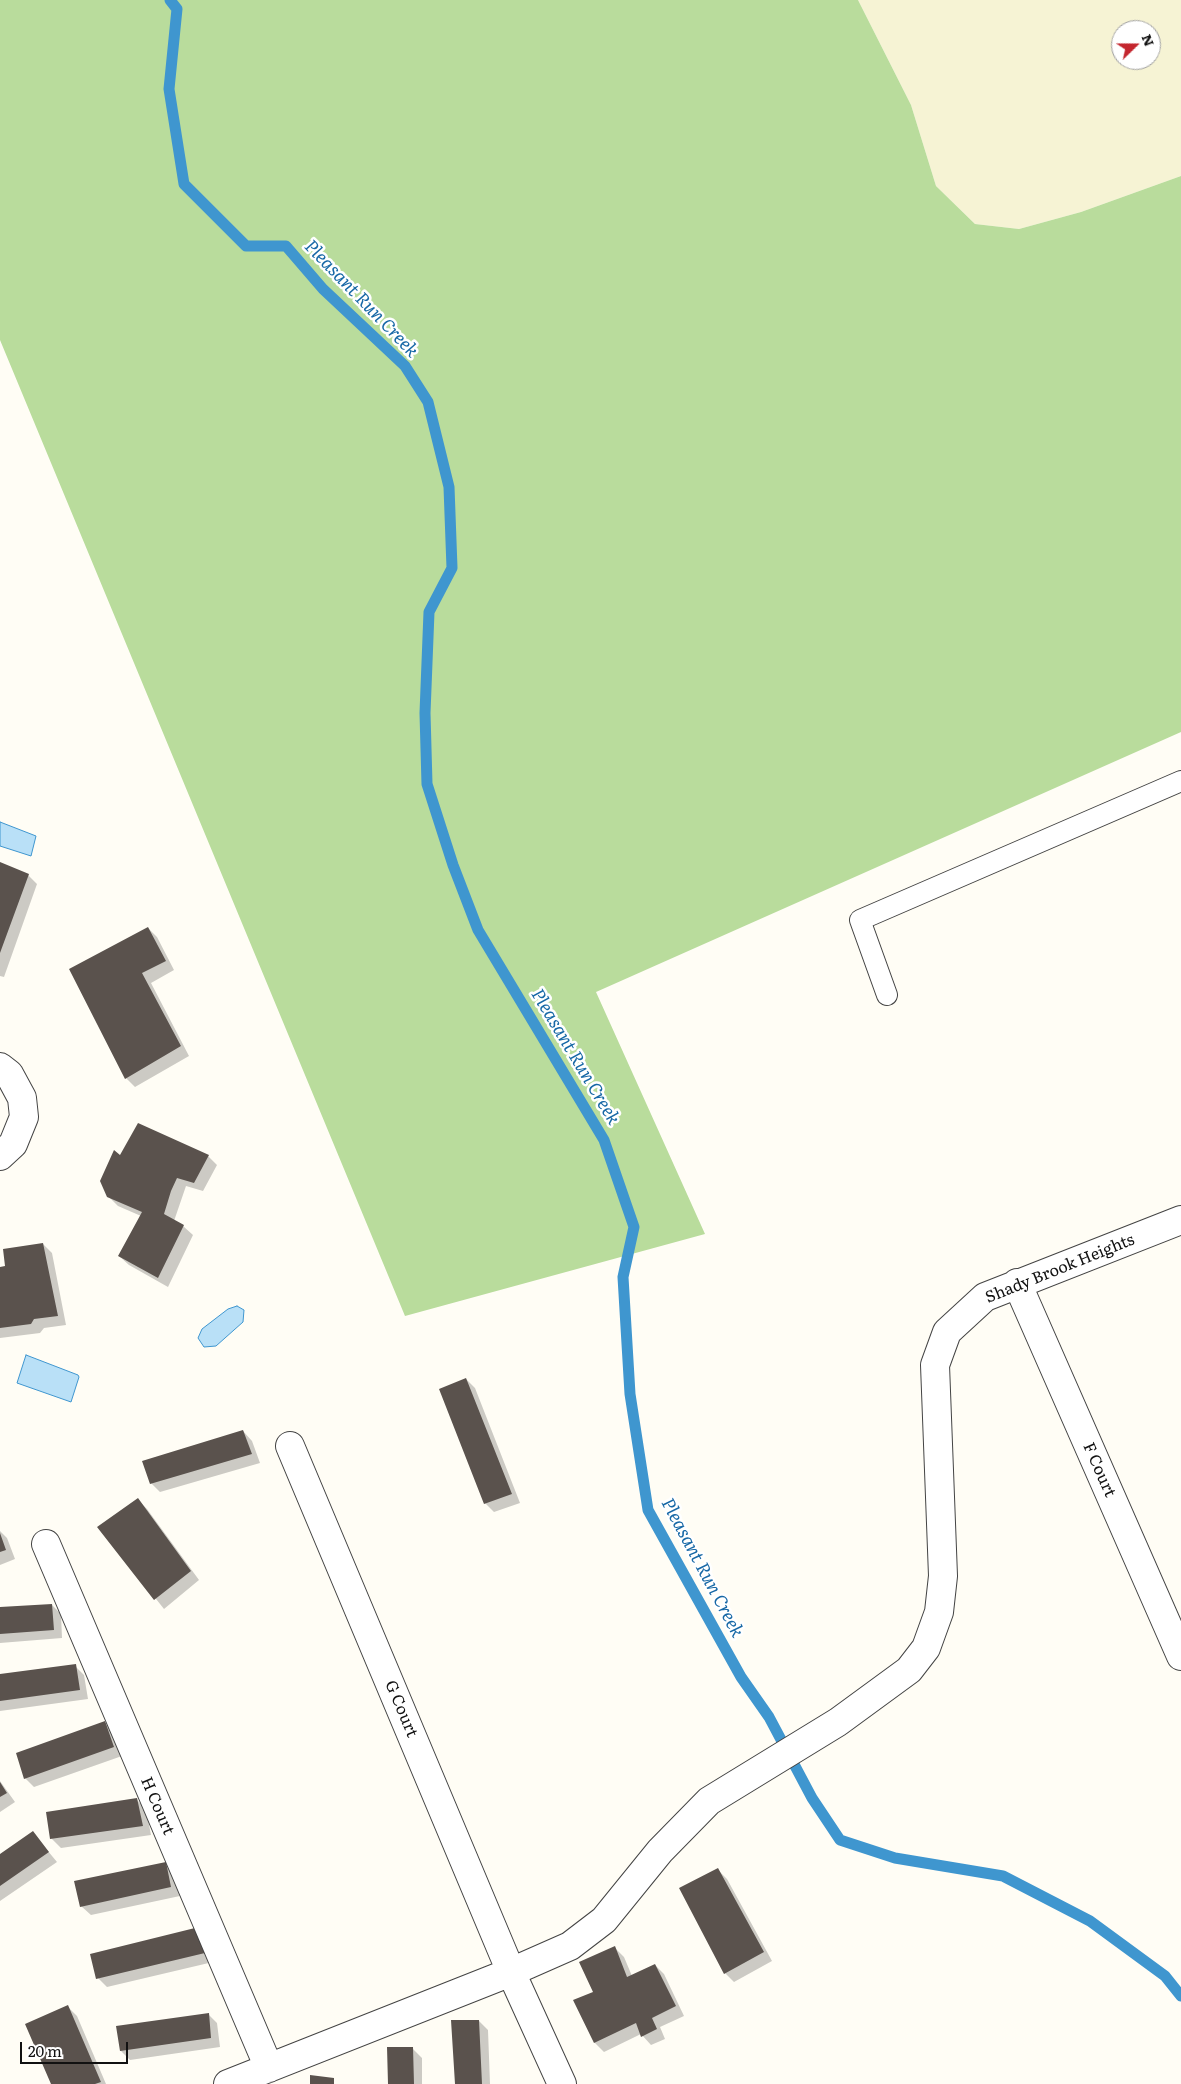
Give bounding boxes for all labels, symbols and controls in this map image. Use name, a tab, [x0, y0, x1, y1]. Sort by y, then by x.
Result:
north arrow	[1111, 20, 1161, 70]
text: N	[1138, 31, 1160, 49]
water label: Pleasant Run Creek	[300, 236, 422, 362]
water label: Pleasant Run Creek	[526, 985, 624, 1129]
street label: Shady Brook Heights	[983, 1230, 1137, 1308]
street label: F Court	[1078, 1440, 1120, 1500]
water label: Pleasant Run Creek	[656, 1495, 748, 1641]
street label: G Court	[380, 1678, 422, 1740]
street label: H Court	[136, 1774, 178, 1838]
scale bar	[22, 2032, 130, 2064]
text: 20 m	[28, 2039, 62, 2062]

